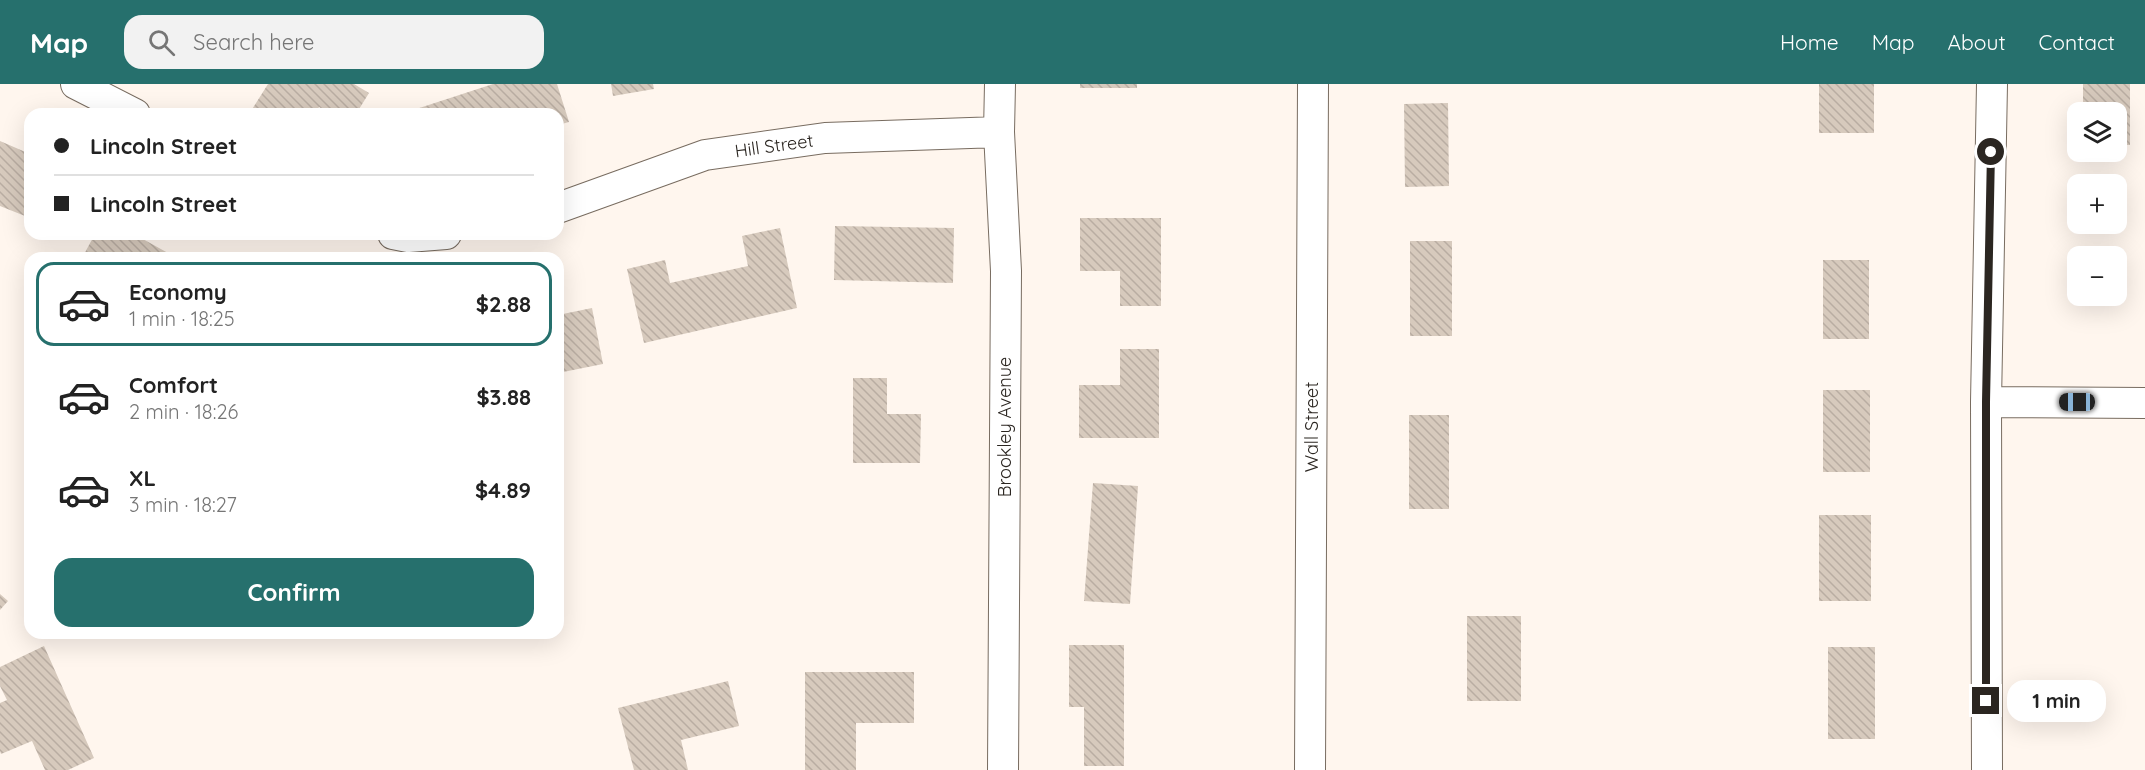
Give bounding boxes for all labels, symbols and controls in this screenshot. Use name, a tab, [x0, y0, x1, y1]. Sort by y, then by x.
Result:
search box	[124, 15, 544, 69]
text: Map	[30, 25, 88, 60]
icon: search	[145, 26, 178, 59]
text: Search here	[193, 28, 315, 56]
text: Home	[1780, 29, 1839, 55]
text: Map	[1872, 29, 1915, 55]
text: About	[1948, 29, 2006, 55]
text: Contact	[2039, 29, 2115, 55]
map controls	[2067, 102, 2127, 306]
button: layers	[2067, 102, 2127, 162]
street label: Hill Street	[733, 129, 815, 162]
text: Lincoln Street	[90, 132, 237, 160]
route start	[1977, 138, 2004, 165]
button: +	[2067, 174, 2127, 234]
text: Lincoln Street	[90, 190, 237, 218]
button: −	[2067, 246, 2127, 306]
icon: car	[57, 277, 111, 331]
text: Economy	[129, 278, 227, 306]
text: $2.88	[476, 290, 531, 318]
text: 1 min · 18:25	[129, 306, 235, 331]
street label: Brookley Avenue	[993, 357, 1016, 497]
icon: car	[57, 370, 111, 424]
text: Comfort	[129, 371, 218, 399]
street label: Wall Street	[1300, 382, 1323, 472]
text: $3.88	[476, 383, 531, 411]
car	[2059, 393, 2095, 411]
text: 2 min · 18:26	[129, 399, 238, 424]
icon: car	[57, 463, 111, 517]
text: XL	[129, 464, 156, 492]
text: $4.89	[475, 476, 531, 504]
text: 3 min · 18:27	[129, 492, 237, 517]
button: Confirm	[54, 558, 534, 627]
callout: 1 min	[2007, 680, 2106, 722]
route end	[1972, 687, 1999, 714]
text: 1 min	[2032, 688, 2081, 713]

